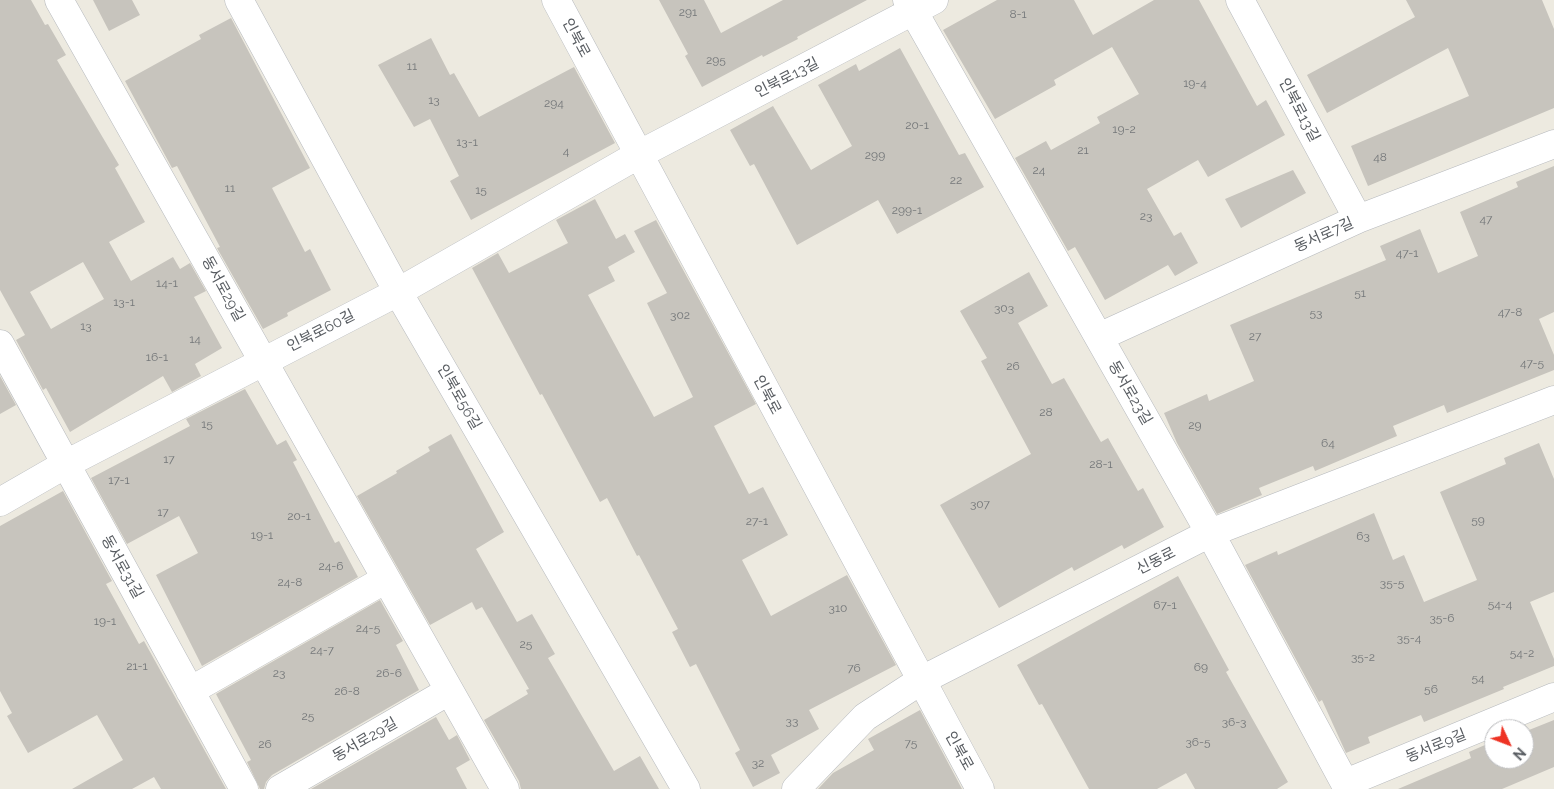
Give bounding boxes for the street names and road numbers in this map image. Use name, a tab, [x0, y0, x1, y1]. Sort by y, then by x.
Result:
street label: 인북로	[558, 15, 594, 61]
street label: 인북로13길	[752, 54, 822, 102]
street label: 인북로13길	[1275, 75, 1323, 145]
street label: 동서로7길	[1291, 214, 1357, 256]
street label: 동서로29길	[198, 253, 248, 325]
street label: 인북로60길	[284, 306, 358, 356]
street label: 동서로23길	[1104, 358, 1156, 428]
street label: 인북로56길	[433, 361, 485, 433]
street label: 인북로	[749, 372, 785, 418]
street label: 동서로31길	[97, 532, 147, 602]
street label: 신동로	[1133, 544, 1179, 578]
street label: 동서로29길	[329, 714, 401, 766]
street label: 동서로9길	[1403, 726, 1469, 766]
street label: 인북로	[941, 729, 977, 773]

